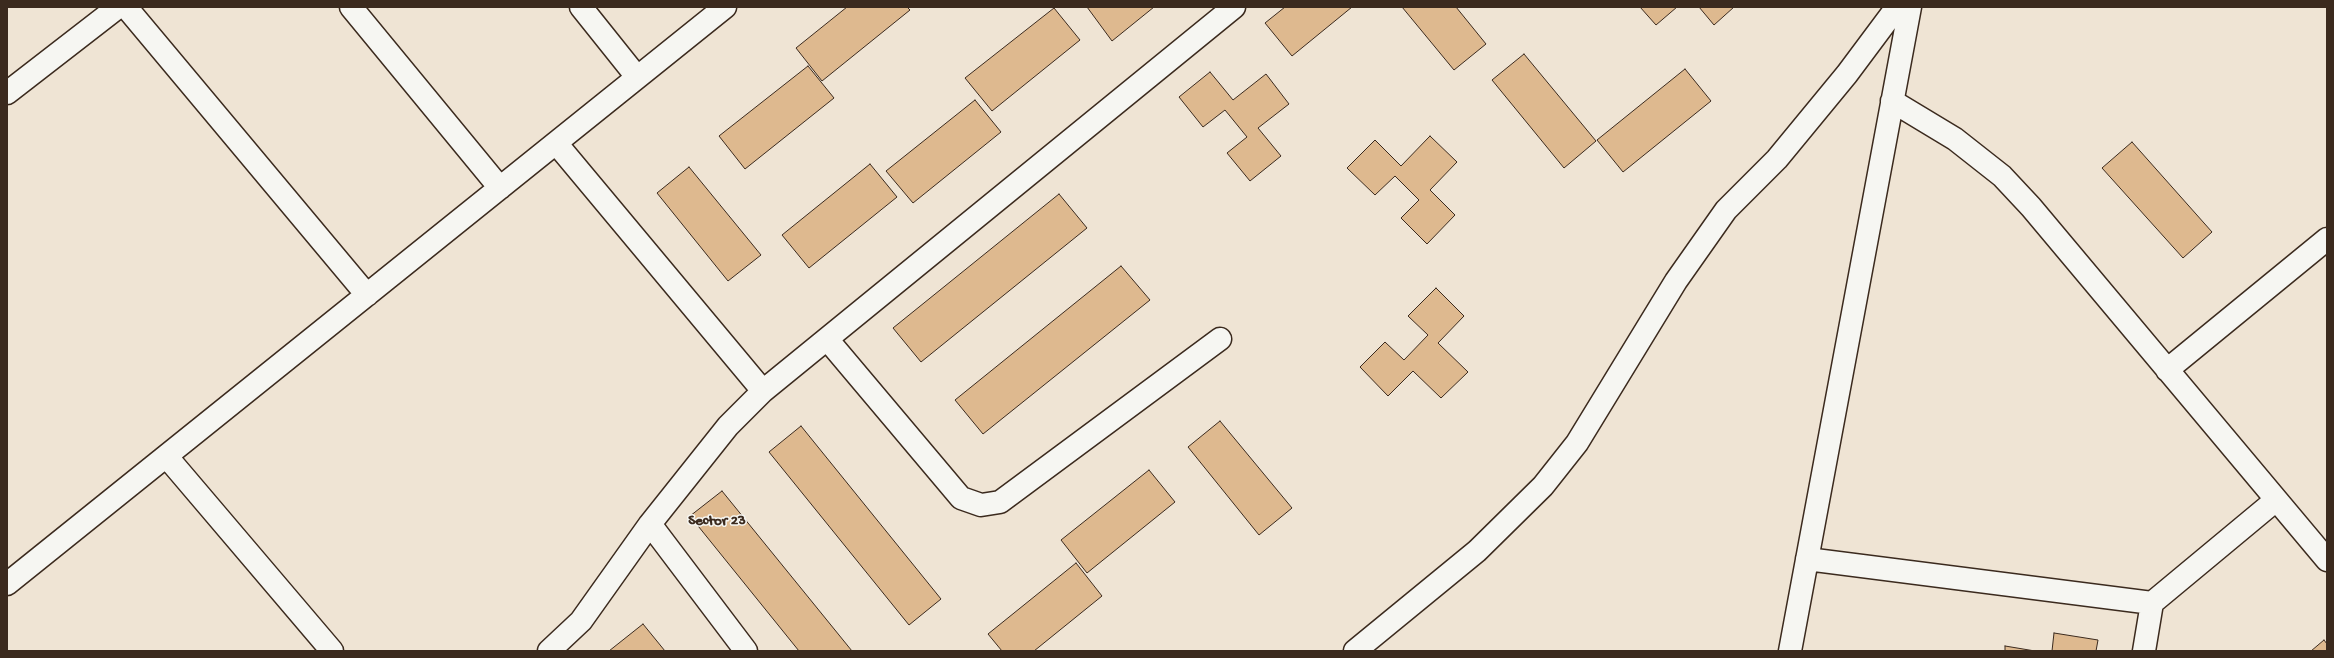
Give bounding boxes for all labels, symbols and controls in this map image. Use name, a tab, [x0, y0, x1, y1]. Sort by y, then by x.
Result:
district label: Sector 23	[688, 513, 746, 531]

